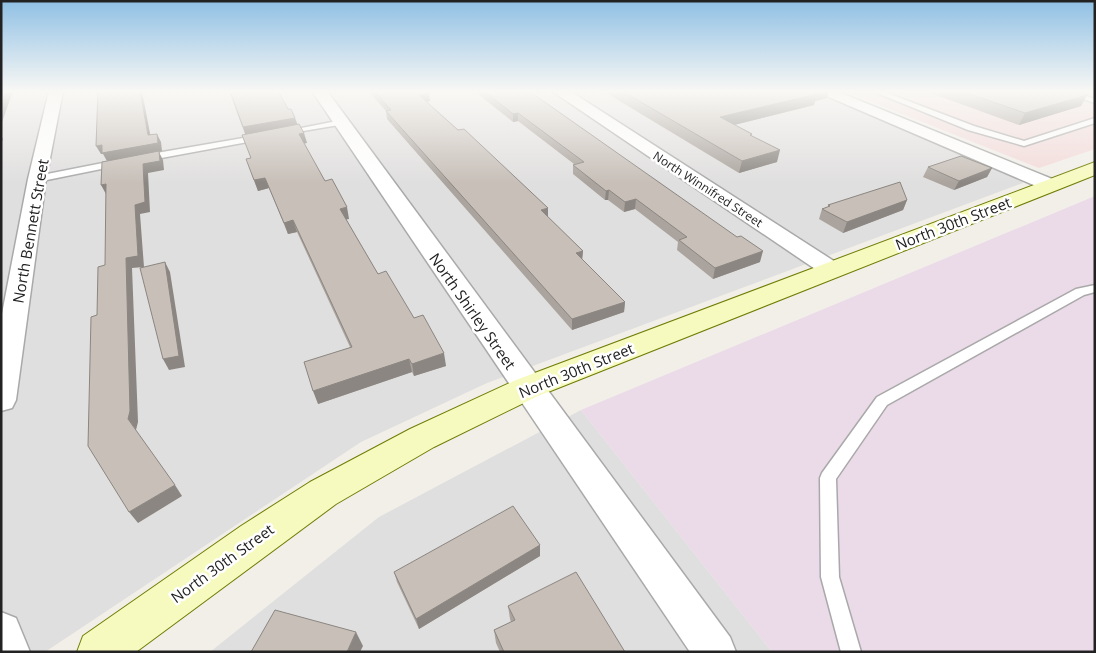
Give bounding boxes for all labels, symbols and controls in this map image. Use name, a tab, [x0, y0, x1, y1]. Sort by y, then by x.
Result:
street label: North Winnifred Street	[650, 147, 766, 231]
street label: North Bennett Street	[7, 157, 53, 305]
street label: North 30th Street	[892, 192, 1014, 254]
street label: North Shirley Street	[425, 249, 521, 373]
street label: North 30th Street	[516, 338, 636, 402]
street label: North 30th Street	[167, 519, 277, 607]

